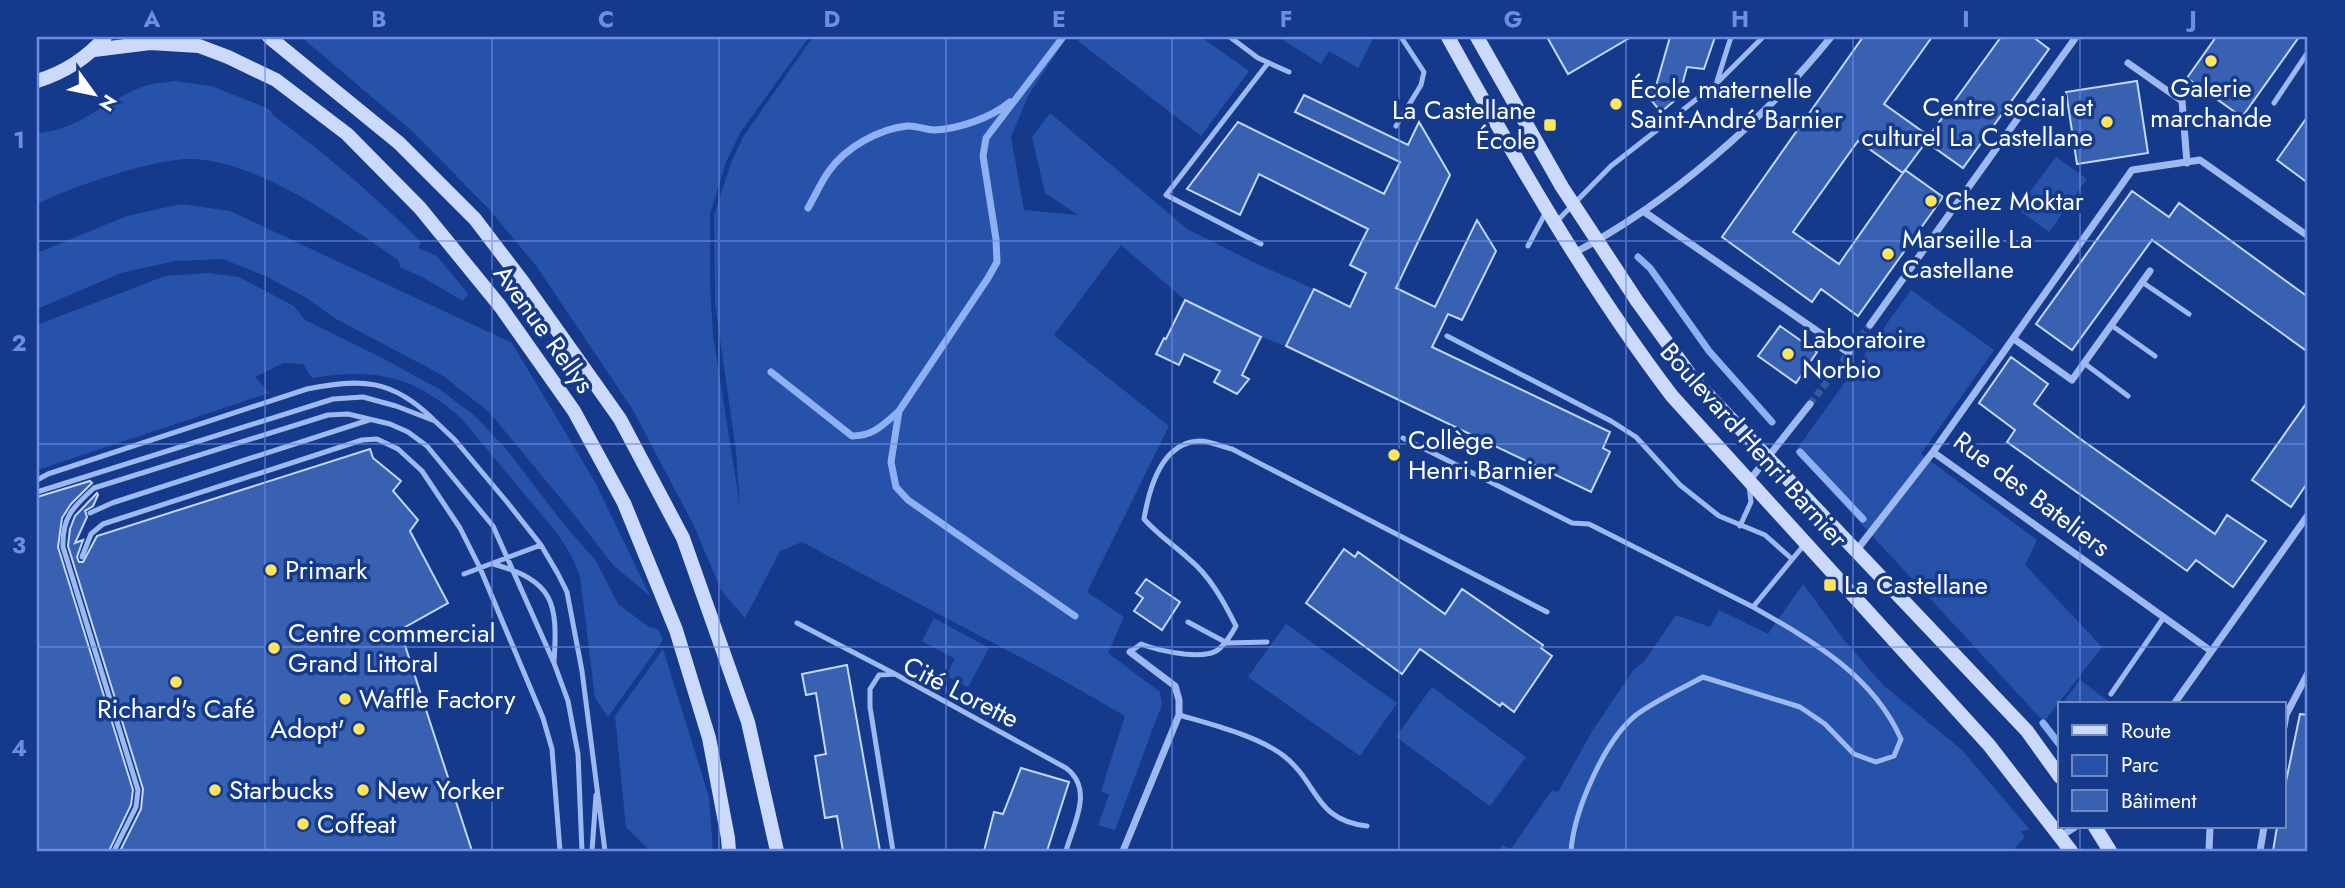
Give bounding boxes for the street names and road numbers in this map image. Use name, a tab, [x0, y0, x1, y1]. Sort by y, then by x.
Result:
street label: Avenue Rellys	[484, 257, 604, 401]
street label: Boulevard Henri Barnier	[1651, 334, 1857, 556]
street label: Rue des Bateliers	[1945, 422, 2119, 566]
street label: Cité Lorette	[896, 647, 1026, 737]

